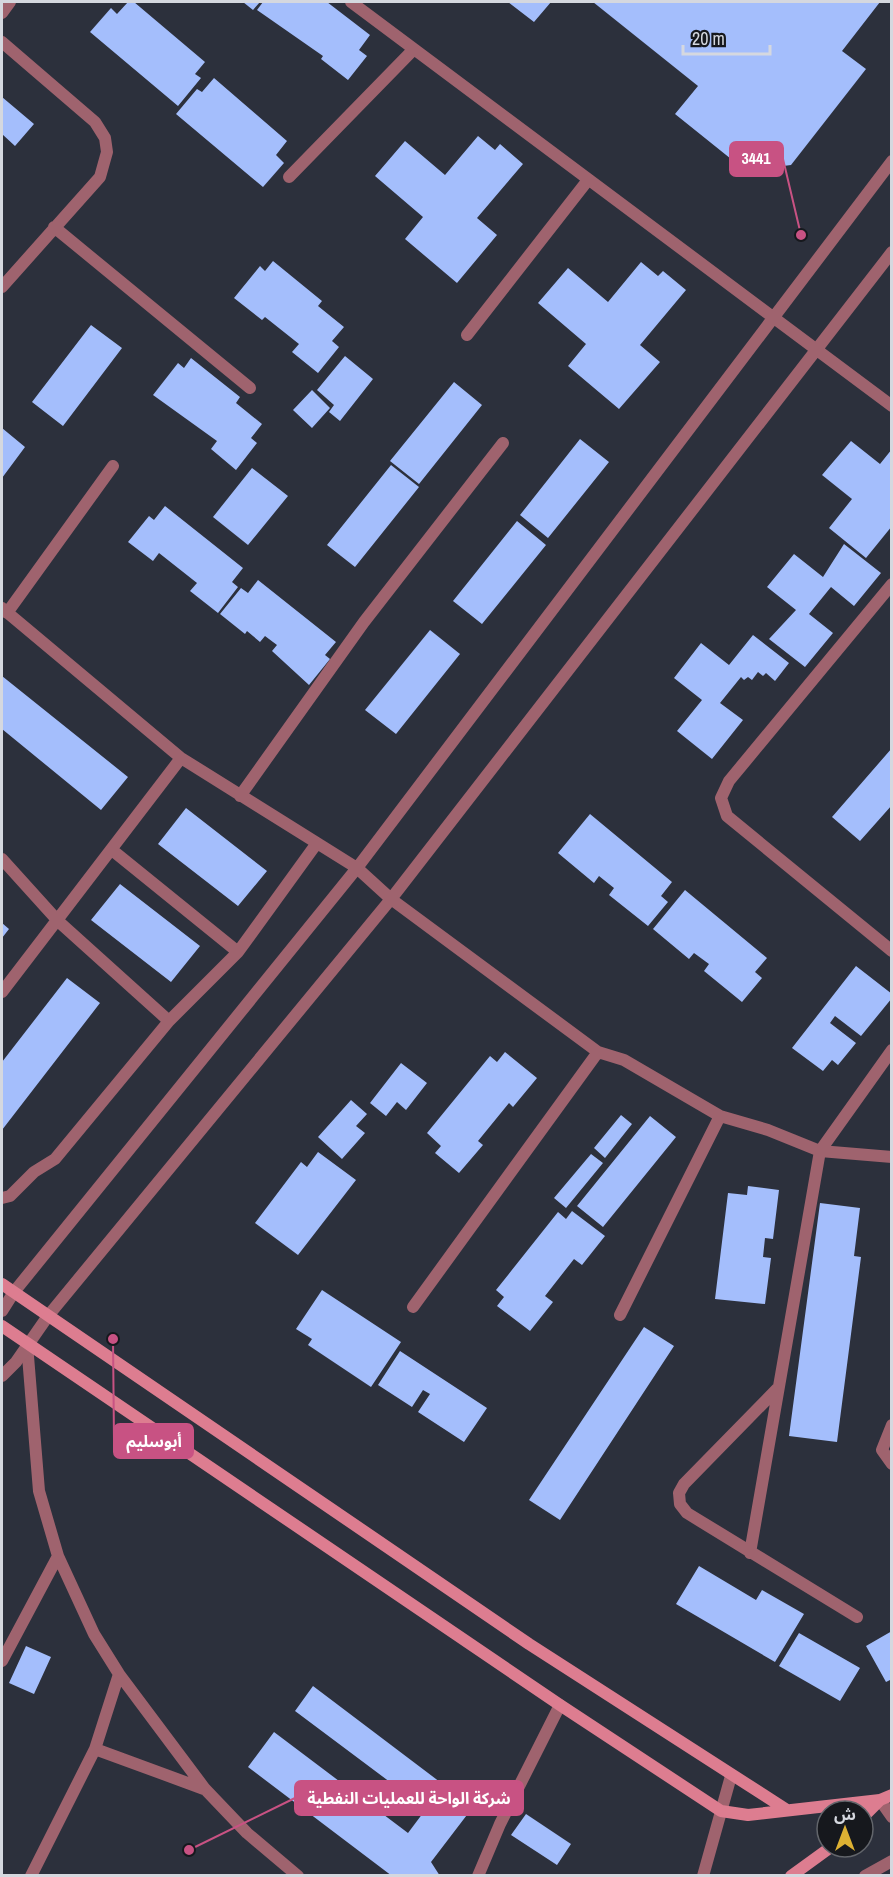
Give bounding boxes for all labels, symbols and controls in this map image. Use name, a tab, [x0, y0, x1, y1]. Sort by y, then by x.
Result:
scale bar	[683, 18, 770, 56]
text: 20 m	[692, 26, 725, 51]
callout: 3441	[730, 142, 783, 176]
text: 3441	[741, 147, 771, 169]
callout: أبوسليم	[114, 1424, 193, 1458]
text: أبوسليم	[126, 1430, 182, 1454]
callout: شركة الواحة للعمليات النفطية	[295, 1781, 523, 1815]
text: شركة الواحة للعمليات النفطية	[307, 1787, 511, 1809]
north arrow	[815, 1799, 875, 1859]
text: ش	[834, 1803, 856, 1825]

